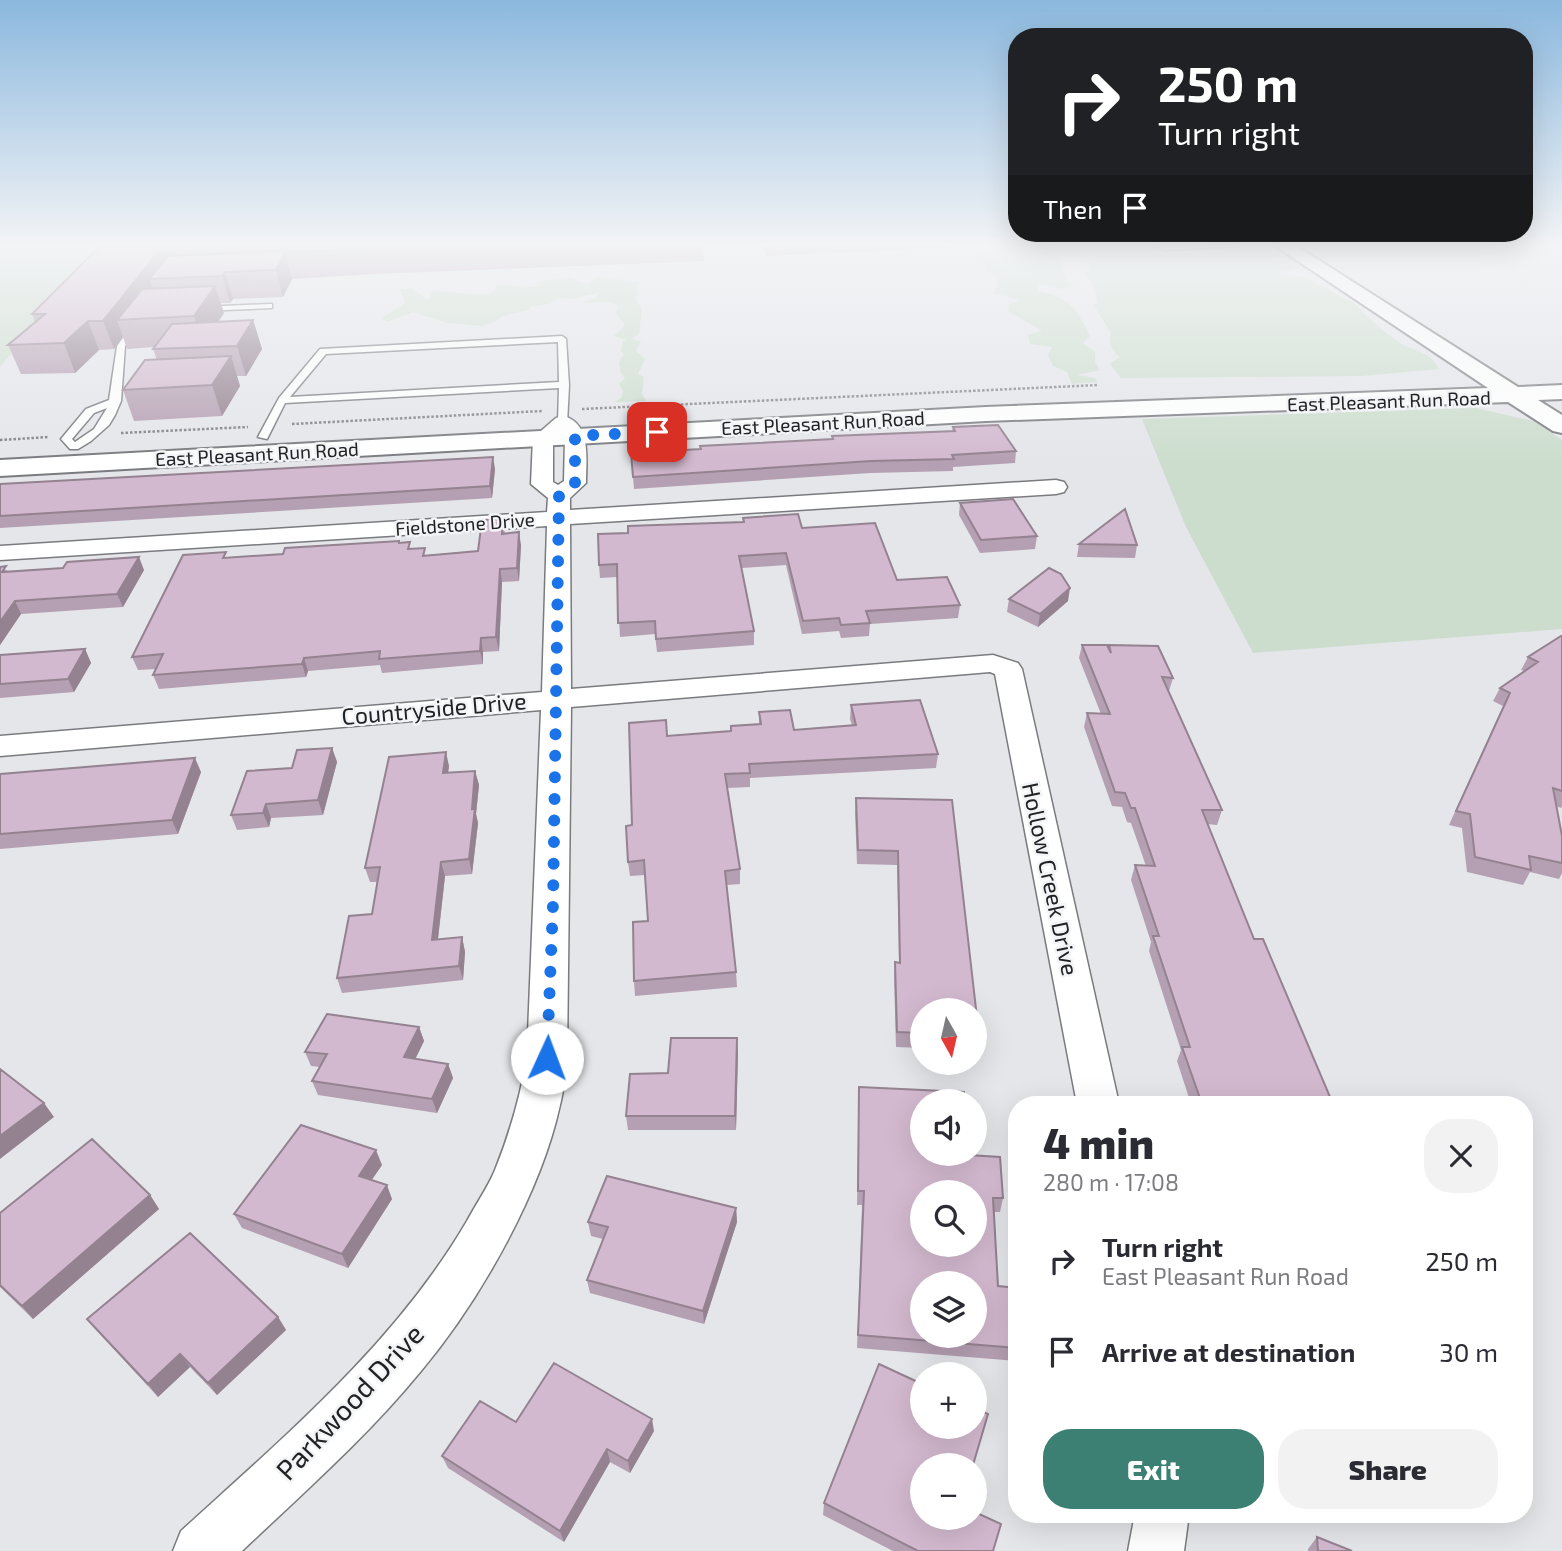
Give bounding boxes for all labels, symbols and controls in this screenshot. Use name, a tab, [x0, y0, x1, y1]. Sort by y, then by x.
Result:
text: 250 m	[1158, 53, 1298, 112]
icon: right	[1043, 56, 1134, 147]
text: Turn right	[1158, 113, 1300, 151]
icon: arrive	[1116, 189, 1154, 227]
text: Then	[1043, 193, 1102, 224]
street label: East Pleasant Run Road	[1287, 385, 1491, 416]
pin	[627, 402, 687, 462]
street label: East Pleasant Run Road	[721, 406, 925, 439]
icon: arrive	[638, 413, 676, 451]
street label: East Pleasant Run Road	[155, 437, 359, 470]
street label: Fieldstone Drive	[394, 507, 536, 540]
street label: Countryside Drive	[340, 686, 528, 730]
street label: Hollow Creek Drive	[1017, 780, 1085, 978]
north arrow	[910, 998, 987, 1074]
map controls	[910, 998, 987, 1530]
position arrow	[510, 1021, 584, 1095]
button: sound	[910, 1089, 987, 1166]
text: 4 min	[1043, 1117, 1154, 1167]
button: close	[1424, 1119, 1498, 1193]
text: 280 m · 17:08	[1043, 1168, 1179, 1196]
button: search	[910, 1180, 987, 1257]
text: Turn right	[1102, 1231, 1223, 1262]
icon: right	[1043, 1242, 1081, 1280]
text: 250 m	[1425, 1245, 1498, 1276]
text: East Pleasant Run Road	[1102, 1262, 1349, 1290]
button: layers	[910, 1271, 987, 1348]
street label: Parkwood Drive	[268, 1316, 430, 1486]
icon: arrive	[1043, 1333, 1081, 1371]
text: Arrive at destination	[1102, 1336, 1355, 1367]
text: 30 m	[1439, 1336, 1498, 1367]
button: +	[910, 1362, 987, 1439]
button: Exit	[1043, 1429, 1264, 1509]
button: Share	[1278, 1429, 1498, 1509]
button: −	[910, 1453, 987, 1530]

